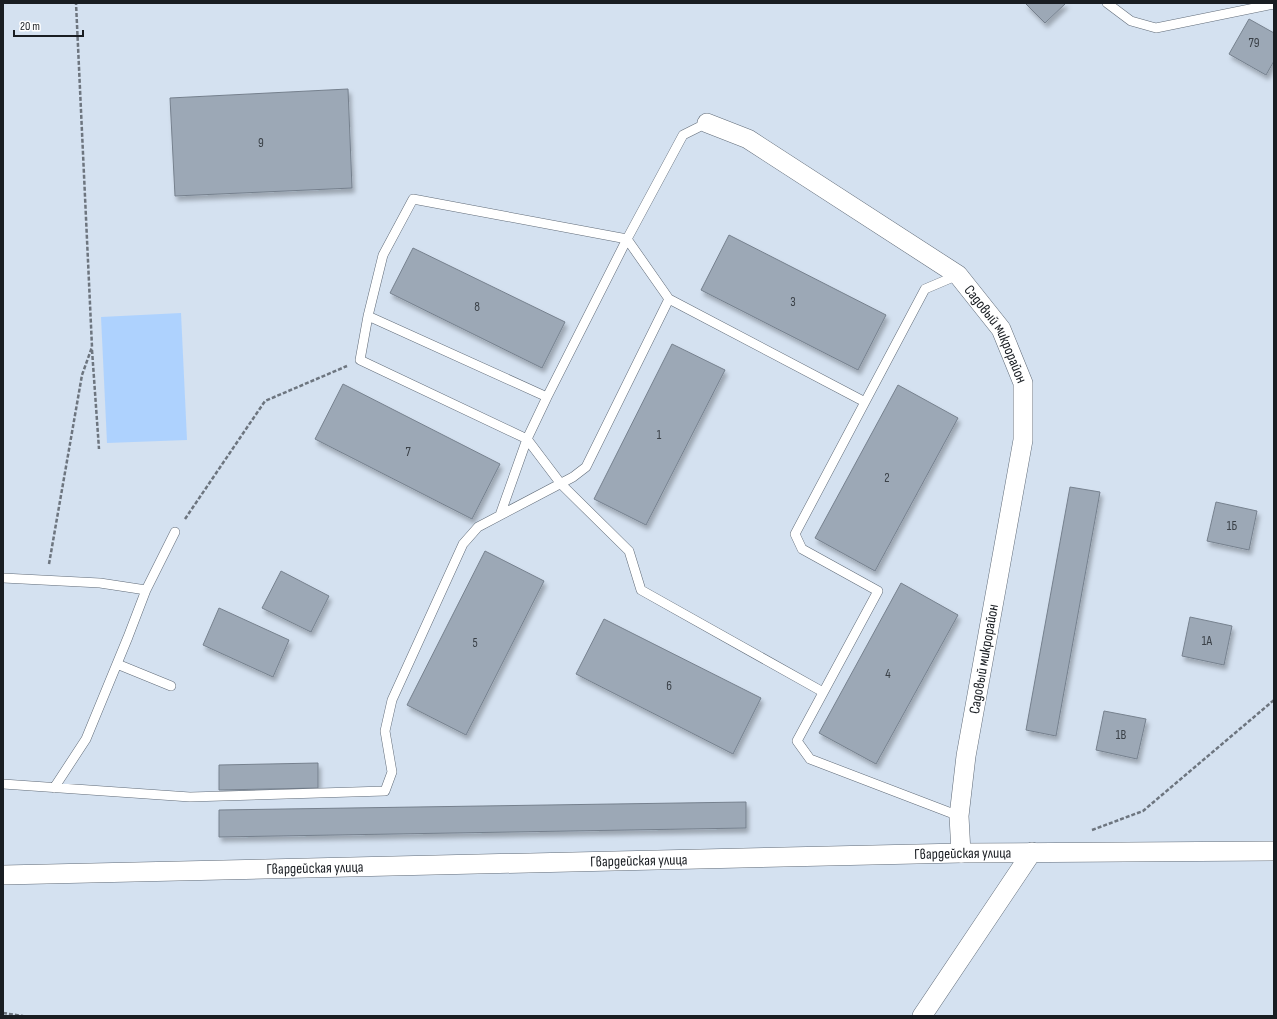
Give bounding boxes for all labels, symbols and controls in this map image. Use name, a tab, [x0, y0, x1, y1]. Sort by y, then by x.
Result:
scale bar	[14, 12, 83, 38]
text: 20 m	[20, 19, 40, 34]
house number: 79	[1249, 35, 1260, 51]
house number: 9	[258, 135, 264, 151]
street label: Садовый микрорайон	[960, 281, 1031, 386]
house number: 3	[790, 294, 796, 310]
house number: 8	[474, 299, 480, 315]
house number: 1	[657, 427, 662, 443]
house number: 7	[405, 444, 411, 460]
house number: 2	[884, 470, 890, 486]
house number: 1Б	[1227, 518, 1237, 534]
street label: Садовый микрорайон	[965, 603, 1003, 715]
house number: 1А	[1202, 633, 1213, 649]
house number: 5	[472, 635, 478, 651]
house number: 4	[885, 666, 891, 682]
house number: 6	[666, 678, 672, 694]
house number: 1В	[1116, 727, 1126, 743]
street label: Гвардейская улица	[914, 843, 1012, 864]
street label: Гвардейская улица	[590, 850, 688, 871]
street label: Гвардейская улица	[266, 857, 364, 878]

